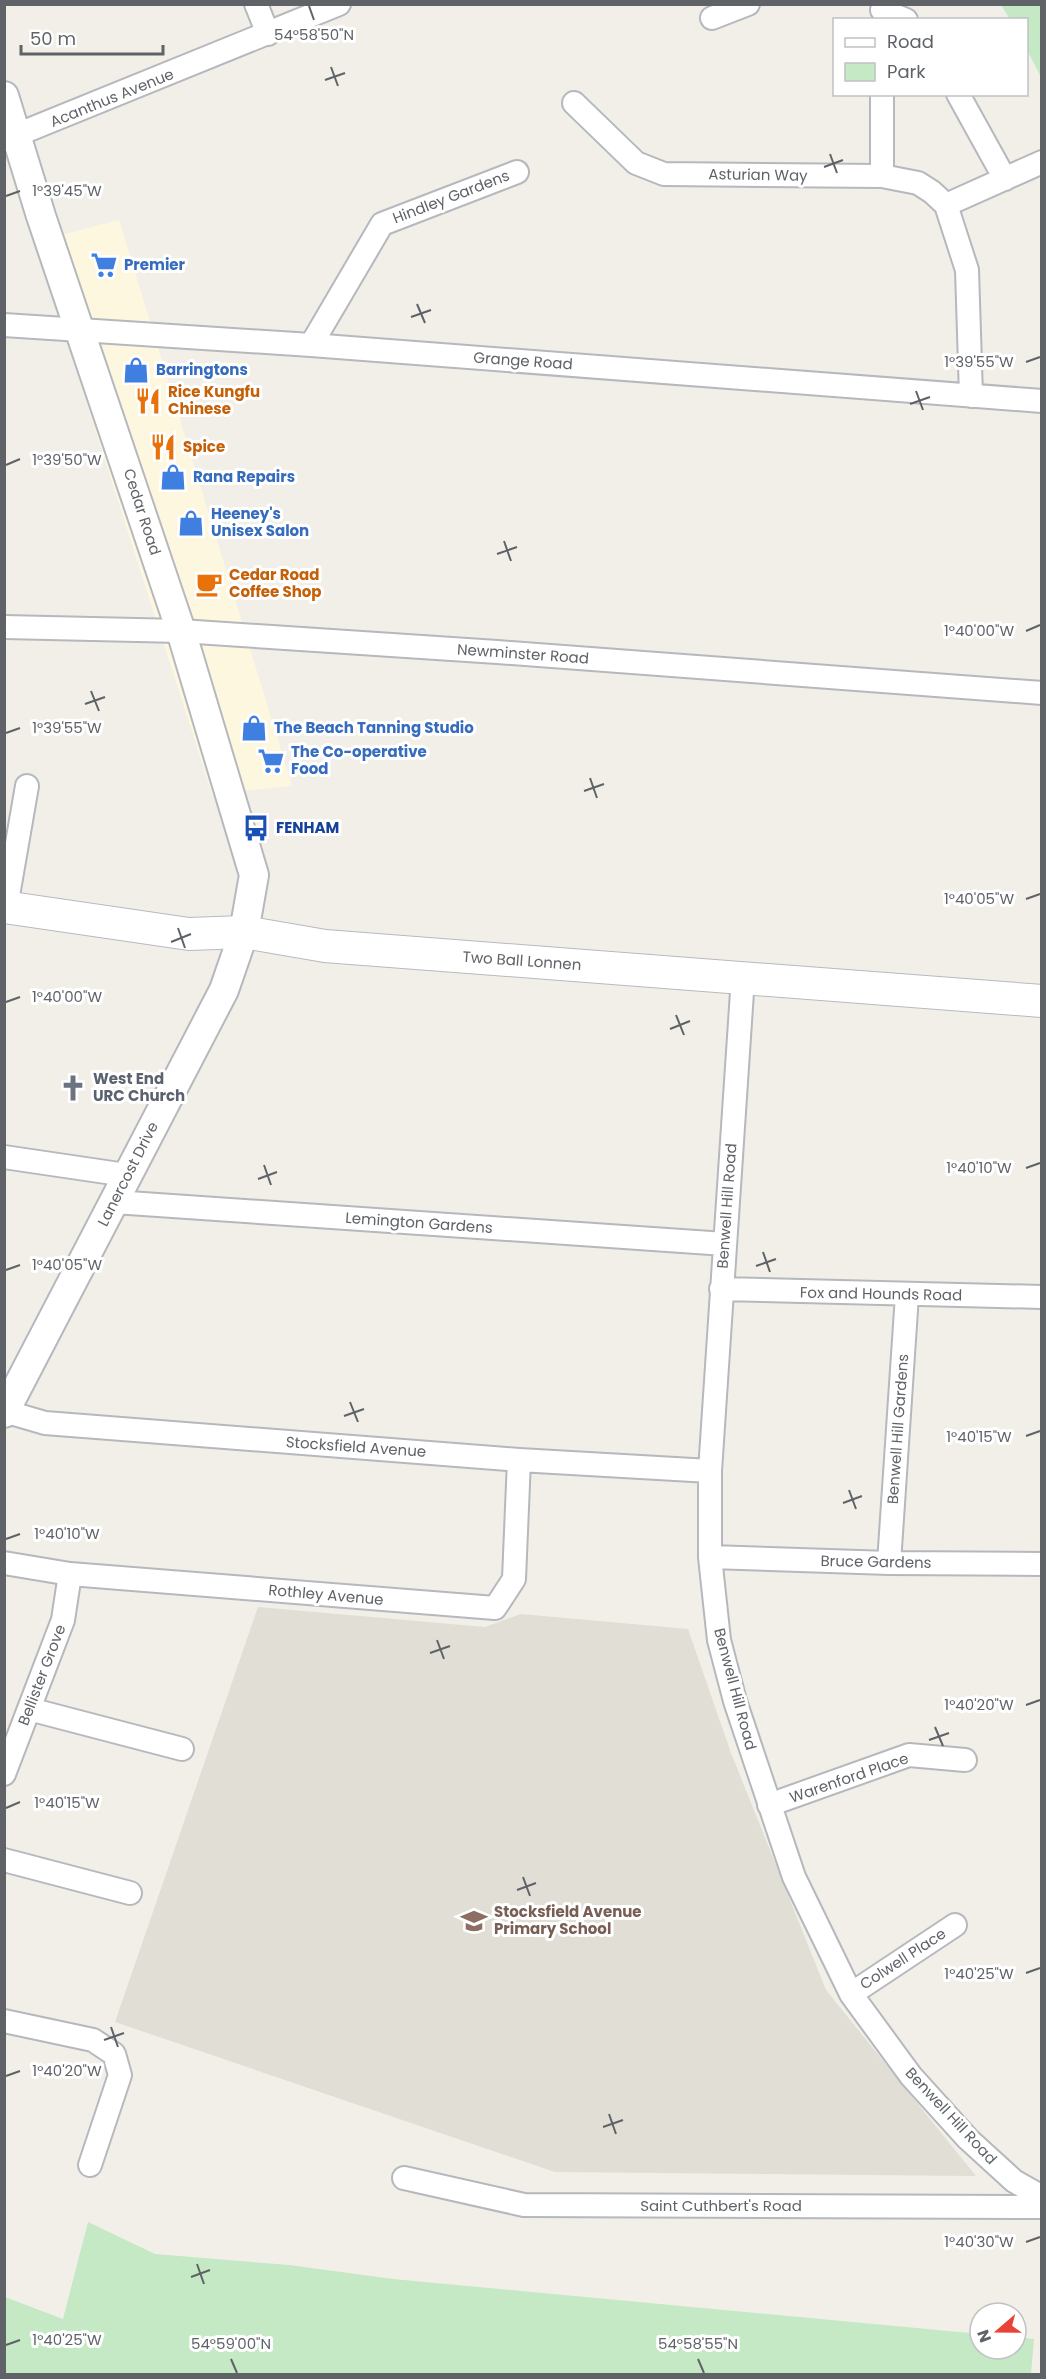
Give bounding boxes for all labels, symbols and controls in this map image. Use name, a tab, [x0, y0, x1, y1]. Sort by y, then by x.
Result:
scale bar	[21, 18, 164, 56]
legend	[833, 18, 1028, 96]
text: 54°58'50"N	[274, 24, 354, 45]
text: 50 m	[30, 26, 76, 51]
text: Road	[887, 29, 934, 54]
text: Park	[887, 59, 926, 84]
street label: Acanthus Avenue	[47, 63, 177, 132]
street label: Asturian Way	[708, 163, 808, 186]
street label: Hindley Gardens	[389, 165, 512, 228]
text: 1°39'45"W	[32, 180, 102, 201]
supermarket icon: Premier	[89, 250, 119, 280]
place label: Premier	[124, 254, 186, 275]
street label: Grange Road	[473, 347, 573, 374]
text: 1°39'55"W	[944, 351, 1014, 372]
shop icon: Barringtons	[121, 355, 151, 385]
place label: Barringtons	[156, 359, 248, 380]
place label: Rice Kungfu Chinese	[168, 381, 260, 419]
restaurant icon: Rice Kungfu Chinese	[133, 386, 163, 416]
restaurant icon: Spice	[148, 432, 178, 462]
place label: Spice	[183, 436, 225, 457]
text: 1°39'50"W	[32, 449, 102, 470]
shop icon: Rana Repairs	[158, 462, 188, 492]
street label: Cedar Road	[119, 466, 166, 558]
place label: Rana Repairs	[193, 466, 295, 487]
place label: Heeney's Unisex Salon	[211, 503, 309, 541]
shop icon: Heeney's Unisex Salon	[176, 508, 206, 538]
place label: Cedar Road Coffee Shop	[229, 564, 322, 602]
cafe icon: Cedar Road Coffee Shop	[194, 569, 224, 599]
text: 1°40'00"W	[944, 620, 1014, 641]
street label: Newminster Road	[456, 638, 590, 669]
shop icon: The Beach Tanning Studio	[239, 713, 269, 743]
text: 1°39'55"W	[32, 717, 102, 738]
place label: The Beach Tanning Studio	[274, 717, 474, 738]
place label: The Co-operative Food	[291, 741, 427, 779]
supermarket icon: The Co-operative Food	[256, 746, 286, 776]
bus stop icon: FENHAM	[241, 813, 271, 843]
place label: FENHAM	[276, 817, 339, 838]
text: 1°40'05"W	[944, 888, 1014, 909]
street label: Two Ball Lonnen	[462, 946, 582, 975]
text: 1°40'00"W	[32, 986, 102, 1007]
place label: West End URC Church	[93, 1068, 185, 1106]
church icon: West End URC Church	[58, 1073, 88, 1103]
street label: Lanercost Drive	[92, 1118, 163, 1230]
street label: Benwell Hill Road	[712, 1143, 741, 1269]
text: 1°40'10"W	[946, 1157, 1012, 1178]
street label: Lemington Gardens	[345, 1207, 494, 1238]
text: 1°40'05"W	[32, 1254, 102, 1275]
street label: Fox and Hounds Road	[800, 1282, 962, 1305]
street label: Benwell Hill Gardens	[882, 1353, 913, 1505]
text: 1°40'15"W	[946, 1426, 1012, 1447]
street label: Stocksfield Avenue	[285, 1431, 427, 1462]
text: 1°40'10"W	[34, 1523, 100, 1544]
street label: Bruce Gardens	[820, 1550, 932, 1573]
street label: Rothley Avenue	[268, 1579, 385, 1610]
street label: Bellister Grove	[13, 1621, 70, 1728]
street label: Benwell Hill Road	[709, 1626, 762, 1752]
text: 1°40'20"W	[944, 1694, 1014, 1715]
street label: Warenford Place	[787, 1747, 911, 1808]
text: 1°40'15"W	[34, 1792, 100, 1813]
place label: Stocksfield Avenue Primary School	[494, 1901, 642, 1939]
school or university icon: Stocksfield Avenue Primary School	[459, 1906, 489, 1936]
street label: Colwell Place	[856, 1923, 950, 1994]
text: 1°40'25"W	[944, 1963, 1014, 1984]
text: 1°40'20"W	[32, 2060, 102, 2081]
street label: Benwell Hill Road	[901, 2063, 1002, 2169]
street label: Saint Cuthbert's Road	[640, 2195, 802, 2216]
text: 1°40'30"W	[944, 2231, 1014, 2252]
north arrow	[968, 2301, 1028, 2361]
text: N	[972, 2326, 997, 2346]
text: 1°40'25"W	[32, 2329, 102, 2350]
text: 54°59'00"N	[191, 2333, 271, 2354]
text: 54°58'55"N	[658, 2333, 738, 2354]

